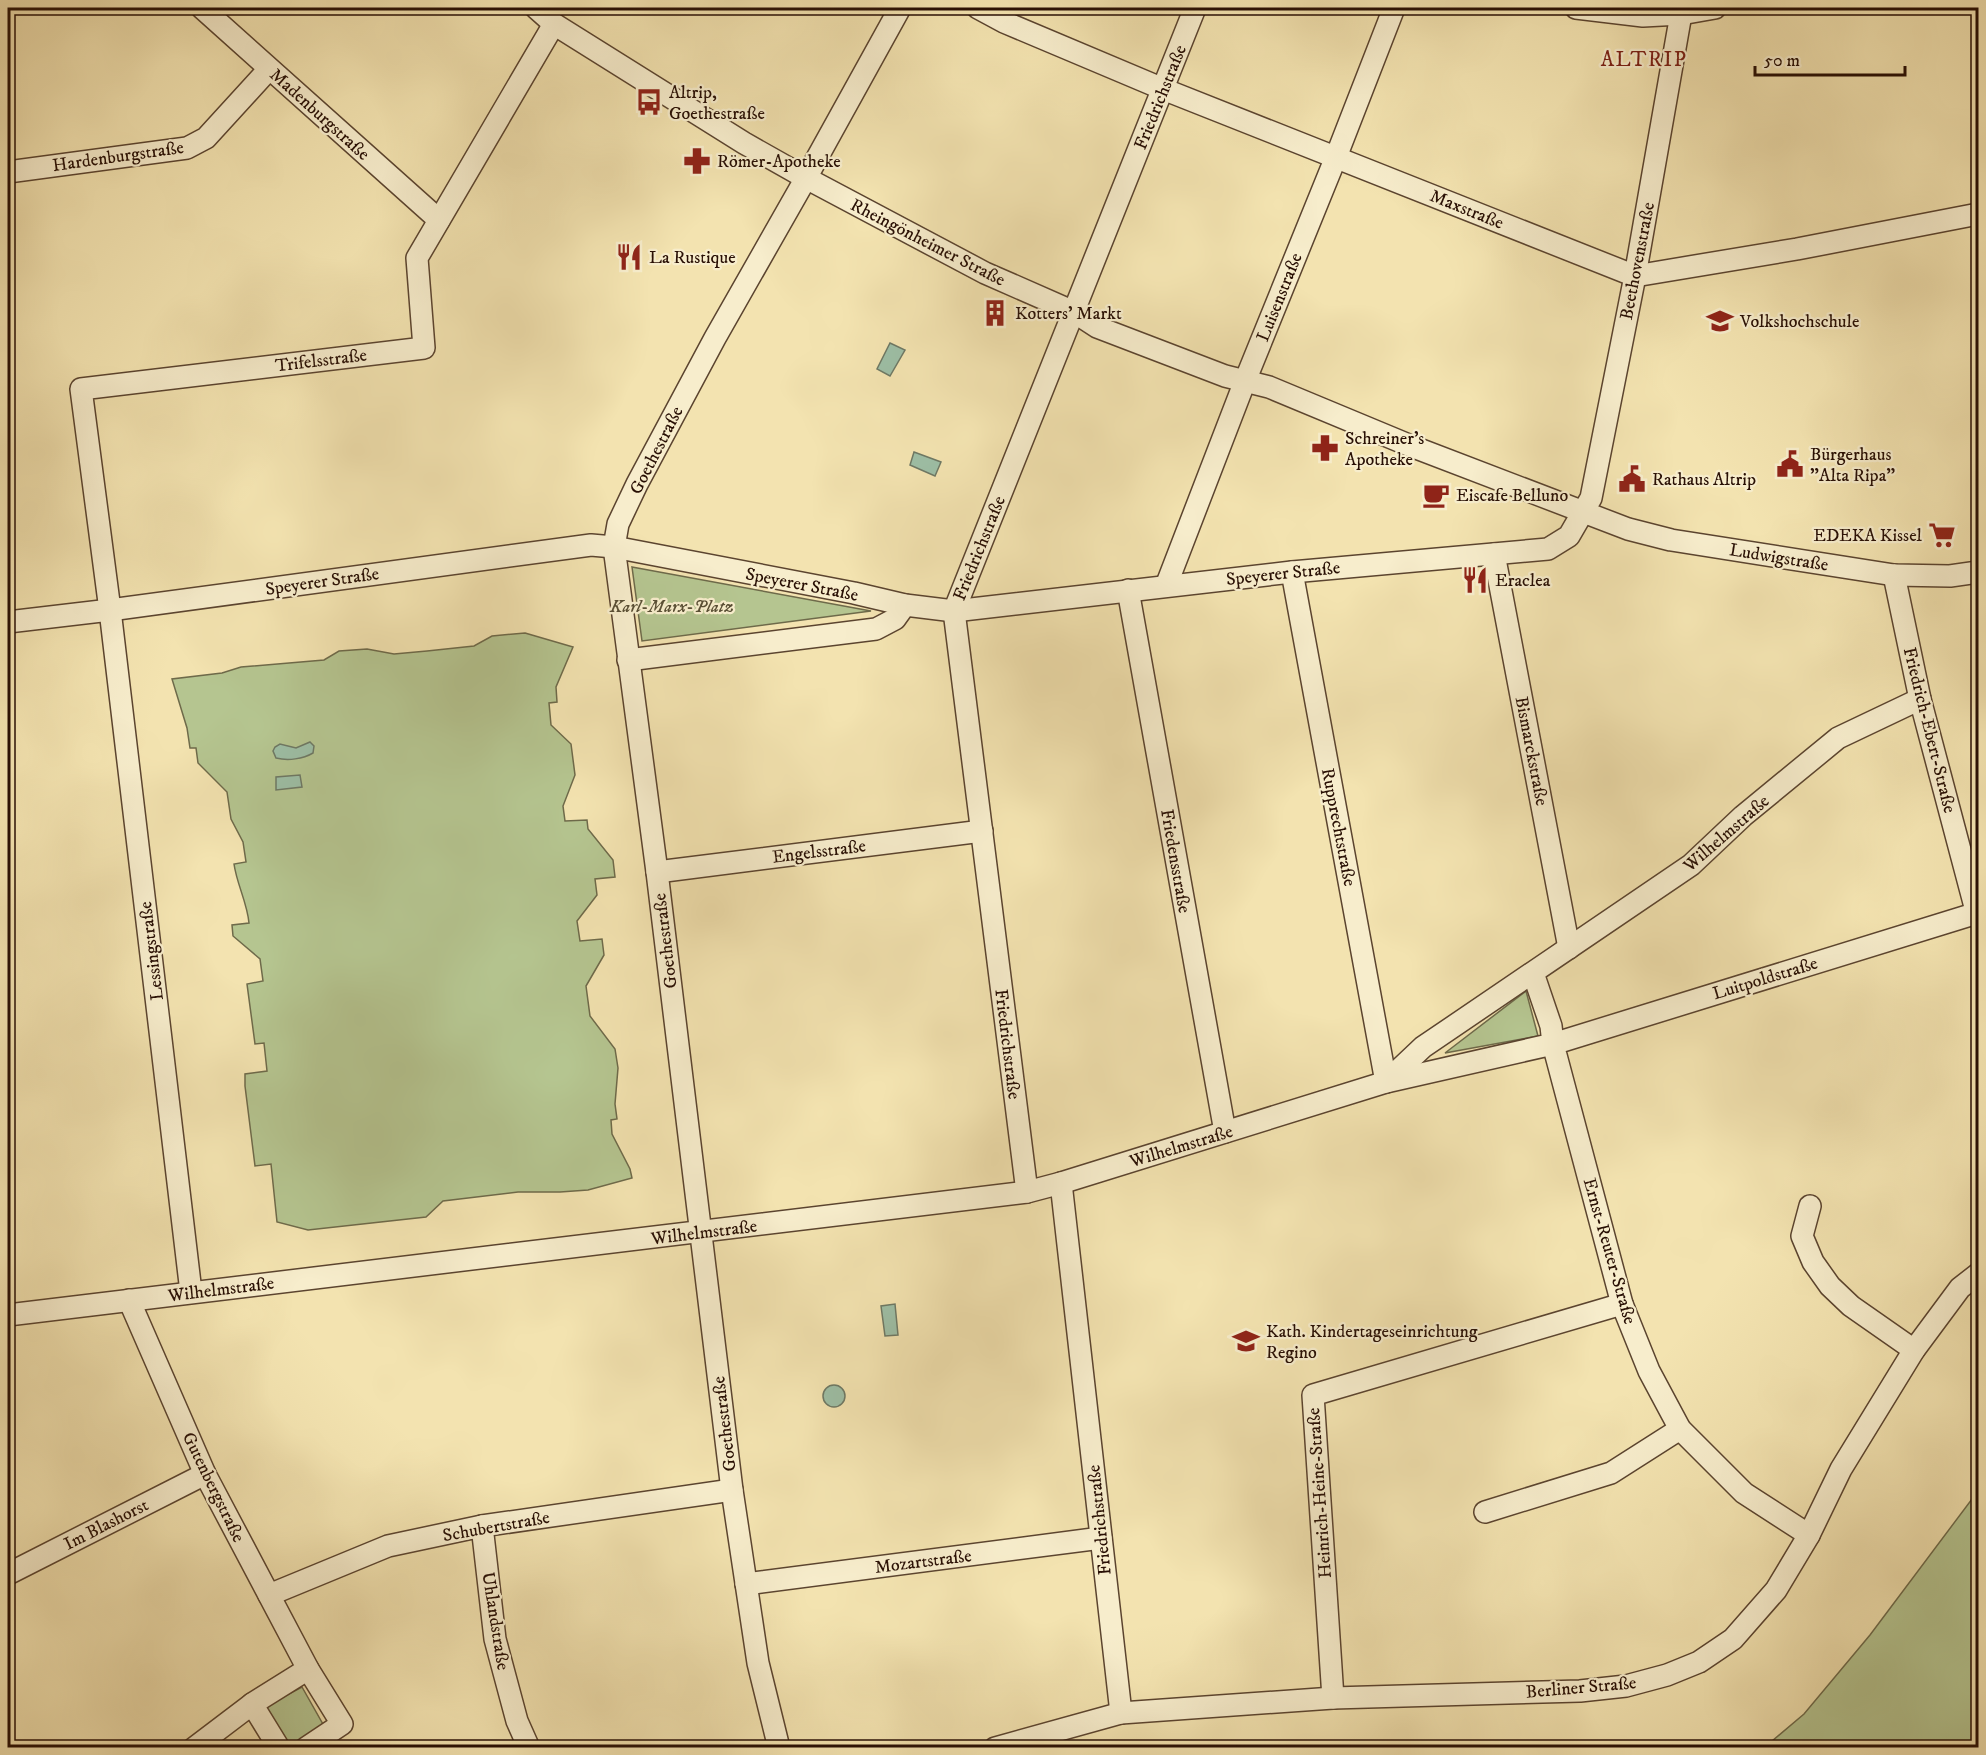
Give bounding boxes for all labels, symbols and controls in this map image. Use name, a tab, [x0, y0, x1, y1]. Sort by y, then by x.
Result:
scale bar	[1755, 39, 1905, 77]
street label: Friedrichstraße	[1130, 42, 1192, 153]
district label: ALTRIP	[1601, 47, 1687, 73]
text: 50 m	[1764, 50, 1800, 72]
street label: Madenburgstraße	[265, 64, 374, 165]
place label: Altrip, Goethestraße	[669, 82, 765, 125]
bus stop icon: Altrip, Goethestraße	[634, 87, 664, 117]
street label: Hardenburgstraße	[51, 137, 185, 177]
pharmacy icon: Römer-Apotheke	[682, 146, 712, 176]
place label: Römer-Apotheke	[717, 151, 841, 173]
street label: Maxstraße	[1427, 185, 1507, 235]
street label: Rheingönheimer Straße	[847, 194, 1009, 291]
street label: Beethovenstraße	[1616, 200, 1660, 322]
restaurant icon: La Rustique	[614, 242, 644, 272]
place label: La Rustique	[649, 247, 736, 269]
street label: Luisenstraße	[1252, 250, 1308, 345]
building icon: Kotters' Markt	[980, 298, 1010, 328]
place label: Kotters' Markt	[1015, 303, 1122, 325]
school or university icon: Volkshochschule	[1705, 306, 1735, 336]
place label: Volkshochschule	[1739, 311, 1859, 333]
street label: Trifelsstraße	[274, 344, 368, 378]
street label: Goethestraße	[625, 403, 688, 498]
place label: Schreiner's Apotheke	[1345, 428, 1424, 471]
pharmacy icon: Schreiner's Apotheke	[1310, 433, 1340, 463]
place label: Bürgerhaus "Alta Ripa"	[1810, 444, 1895, 487]
public building icon: Bürgerhaus "Alta Ripa"	[1775, 449, 1805, 479]
public building icon: Rathaus Altrip	[1617, 464, 1647, 494]
place label: Rathaus Altrip	[1652, 469, 1756, 491]
cafe icon: Eiscafe Belluno	[1421, 480, 1451, 510]
place label: Eiscafe Belluno	[1456, 485, 1568, 507]
street label: Friedrichstraße	[949, 493, 1011, 604]
supermarket icon: EDEKA Kissel	[1927, 520, 1957, 550]
place label: EDEKA Kissel	[1813, 525, 1923, 547]
street label: Ludwigstraße	[1728, 539, 1830, 577]
street label: Speyerer Straße	[1225, 557, 1341, 591]
street label: Speyerer Straße	[264, 563, 380, 601]
street label: Speyerer Straße	[744, 563, 860, 607]
restaurant icon: Eraclea	[1460, 565, 1490, 595]
place label: Eraclea	[1495, 570, 1551, 592]
park label: Karl-Marx-Platz	[609, 596, 734, 618]
street label: Friedrich-Ebert-Straße	[1898, 645, 1960, 815]
street label: Bismarckstraße	[1510, 695, 1552, 808]
street label: Rupprechtstraße	[1316, 766, 1360, 888]
street label: Wilhelmstraße	[1678, 790, 1774, 878]
street label: Friedensstraße	[1155, 807, 1195, 915]
street label: Engelsstraße	[771, 835, 867, 869]
street label: Goethestraße	[649, 892, 683, 990]
street label: Lessingstraße	[135, 900, 169, 1002]
street label: Luitpoldstraße	[1710, 953, 1820, 1005]
street label: Friedrichstraße	[989, 988, 1025, 1101]
street label: Wilhelmstraße	[1126, 1121, 1236, 1173]
street label: Ernst-Reuter-Straße	[1578, 1176, 1640, 1327]
street label: Wilhelmstraße	[649, 1216, 758, 1251]
street label: Wilhelmstraße	[166, 1273, 275, 1308]
place label: Kath. Kindertageseinrichtung Regino	[1266, 1321, 1478, 1364]
school or university icon: Kath. Kindertageseinrichtung Regino	[1231, 1326, 1261, 1356]
street label: Goethestraße	[708, 1375, 742, 1473]
street label: Heinrich-Heine-Straße	[1303, 1407, 1337, 1579]
street label: Gutenbergstraße	[177, 1429, 249, 1546]
street label: Friedrichstraße	[1083, 1464, 1117, 1576]
street label: Im Blashorst	[61, 1494, 153, 1556]
street label: Schubertstraße	[441, 1507, 551, 1547]
street label: Mozartstraße	[873, 1545, 973, 1579]
street label: Uhlandstraße	[476, 1570, 514, 1672]
street label: Berliner Straße	[1525, 1672, 1637, 1704]

